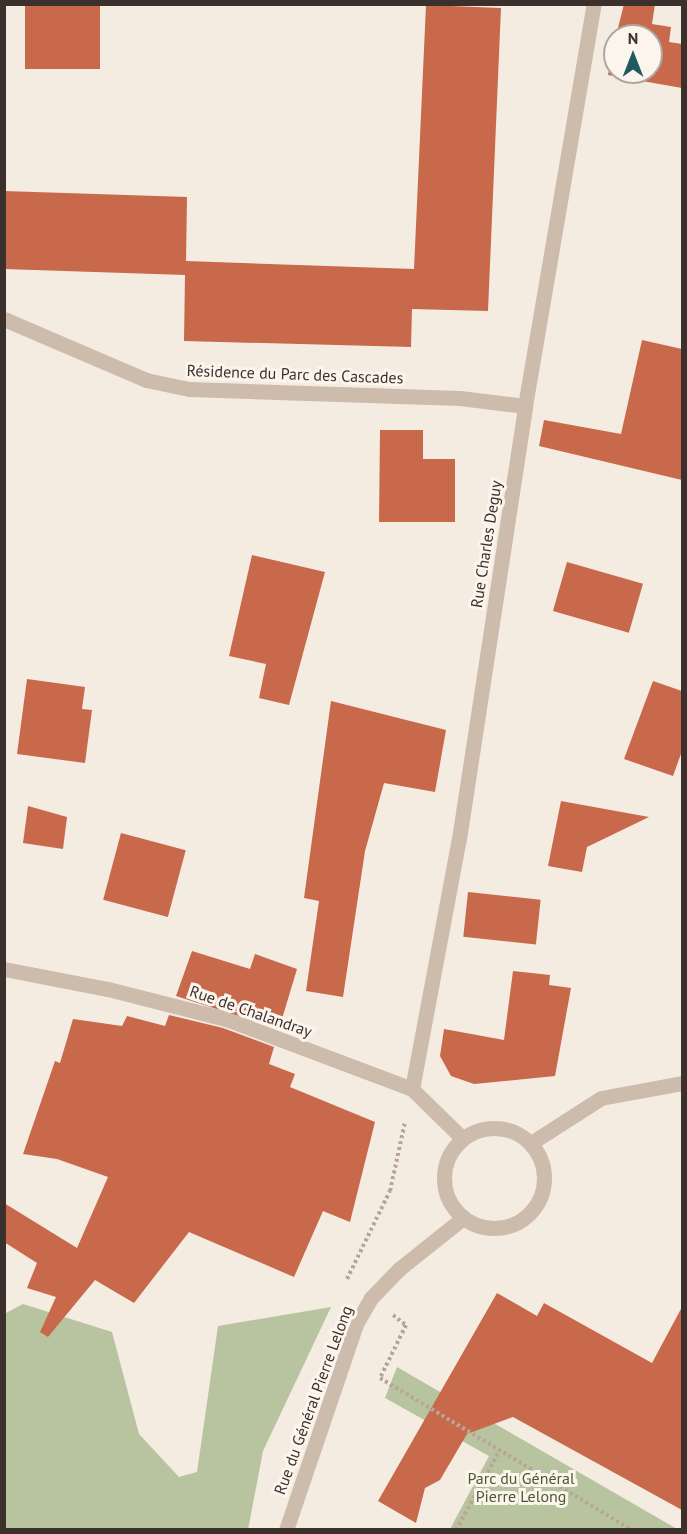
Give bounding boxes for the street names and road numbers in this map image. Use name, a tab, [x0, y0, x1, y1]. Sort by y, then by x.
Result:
street label: Résidence du Parc des Cascades	[186, 361, 404, 387]
street label: Rue Charles Deguy	[466, 479, 506, 609]
street label: Rue de Chalandray	[187, 981, 315, 1041]
street label: Rue du Général Pierre Lelong	[270, 1303, 356, 1497]

